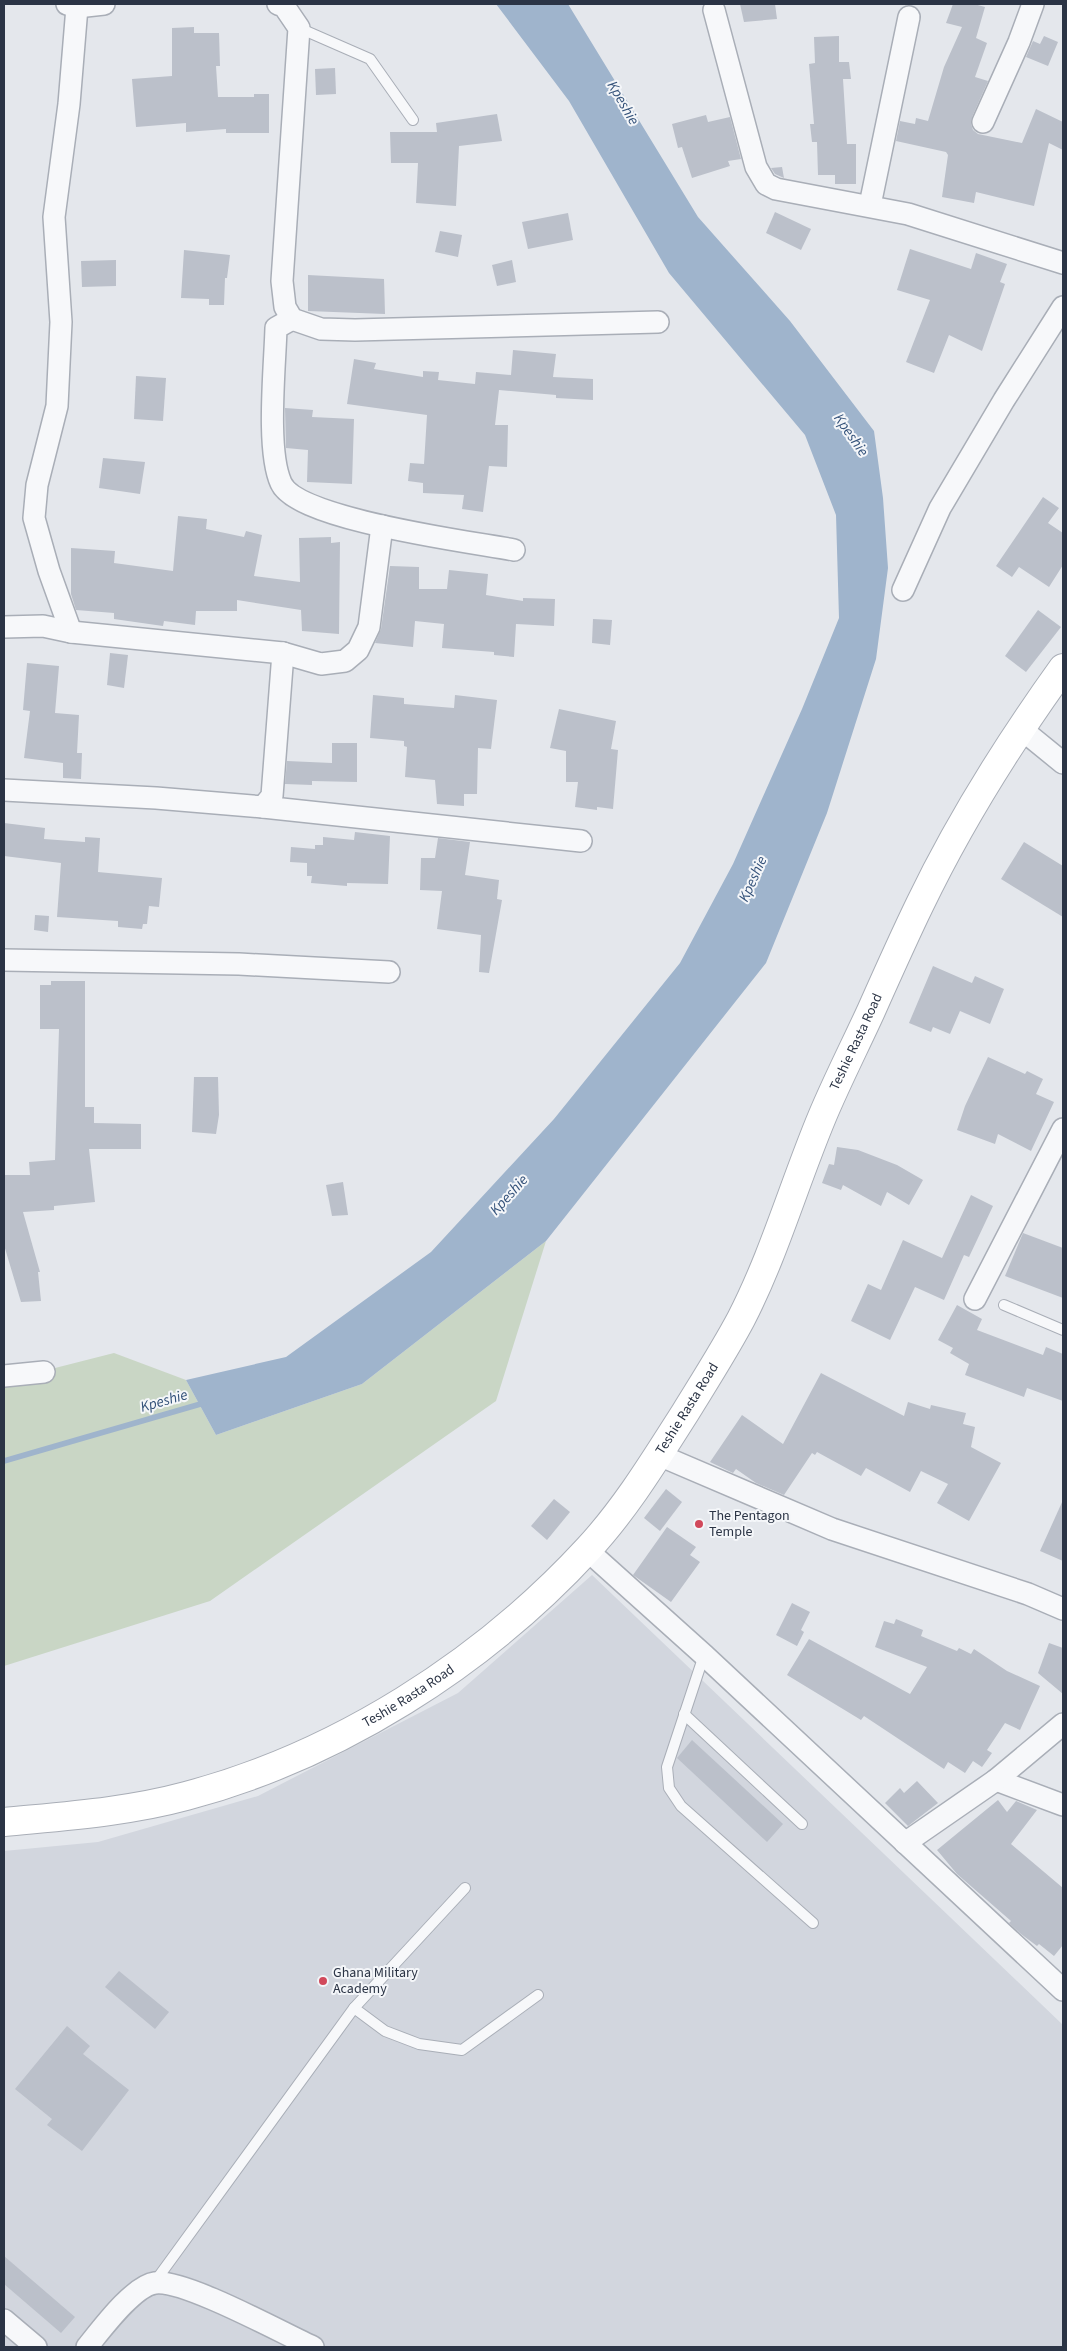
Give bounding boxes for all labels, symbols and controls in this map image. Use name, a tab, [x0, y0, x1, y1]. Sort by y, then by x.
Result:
water label: Kpeshie	[602, 77, 644, 129]
water label: Kpeshie	[829, 409, 873, 461]
water label: Kpeshie	[734, 853, 772, 905]
street label: Teshie Rasta Road	[825, 990, 888, 1094]
water label: Kpeshie	[485, 1170, 533, 1220]
street label: Teshie Rasta Road	[651, 1359, 724, 1459]
water label: Kpeshie	[138, 1384, 190, 1418]
place label: The Pentagon Temple	[709, 1506, 790, 1542]
marker: The Pentagon Temple	[693, 1518, 705, 1530]
street label: Teshie Rasta Road	[359, 1660, 459, 1733]
place label: Ghana Military Academy	[333, 1963, 418, 1999]
marker: Ghana Military Academy	[317, 1975, 329, 1987]

